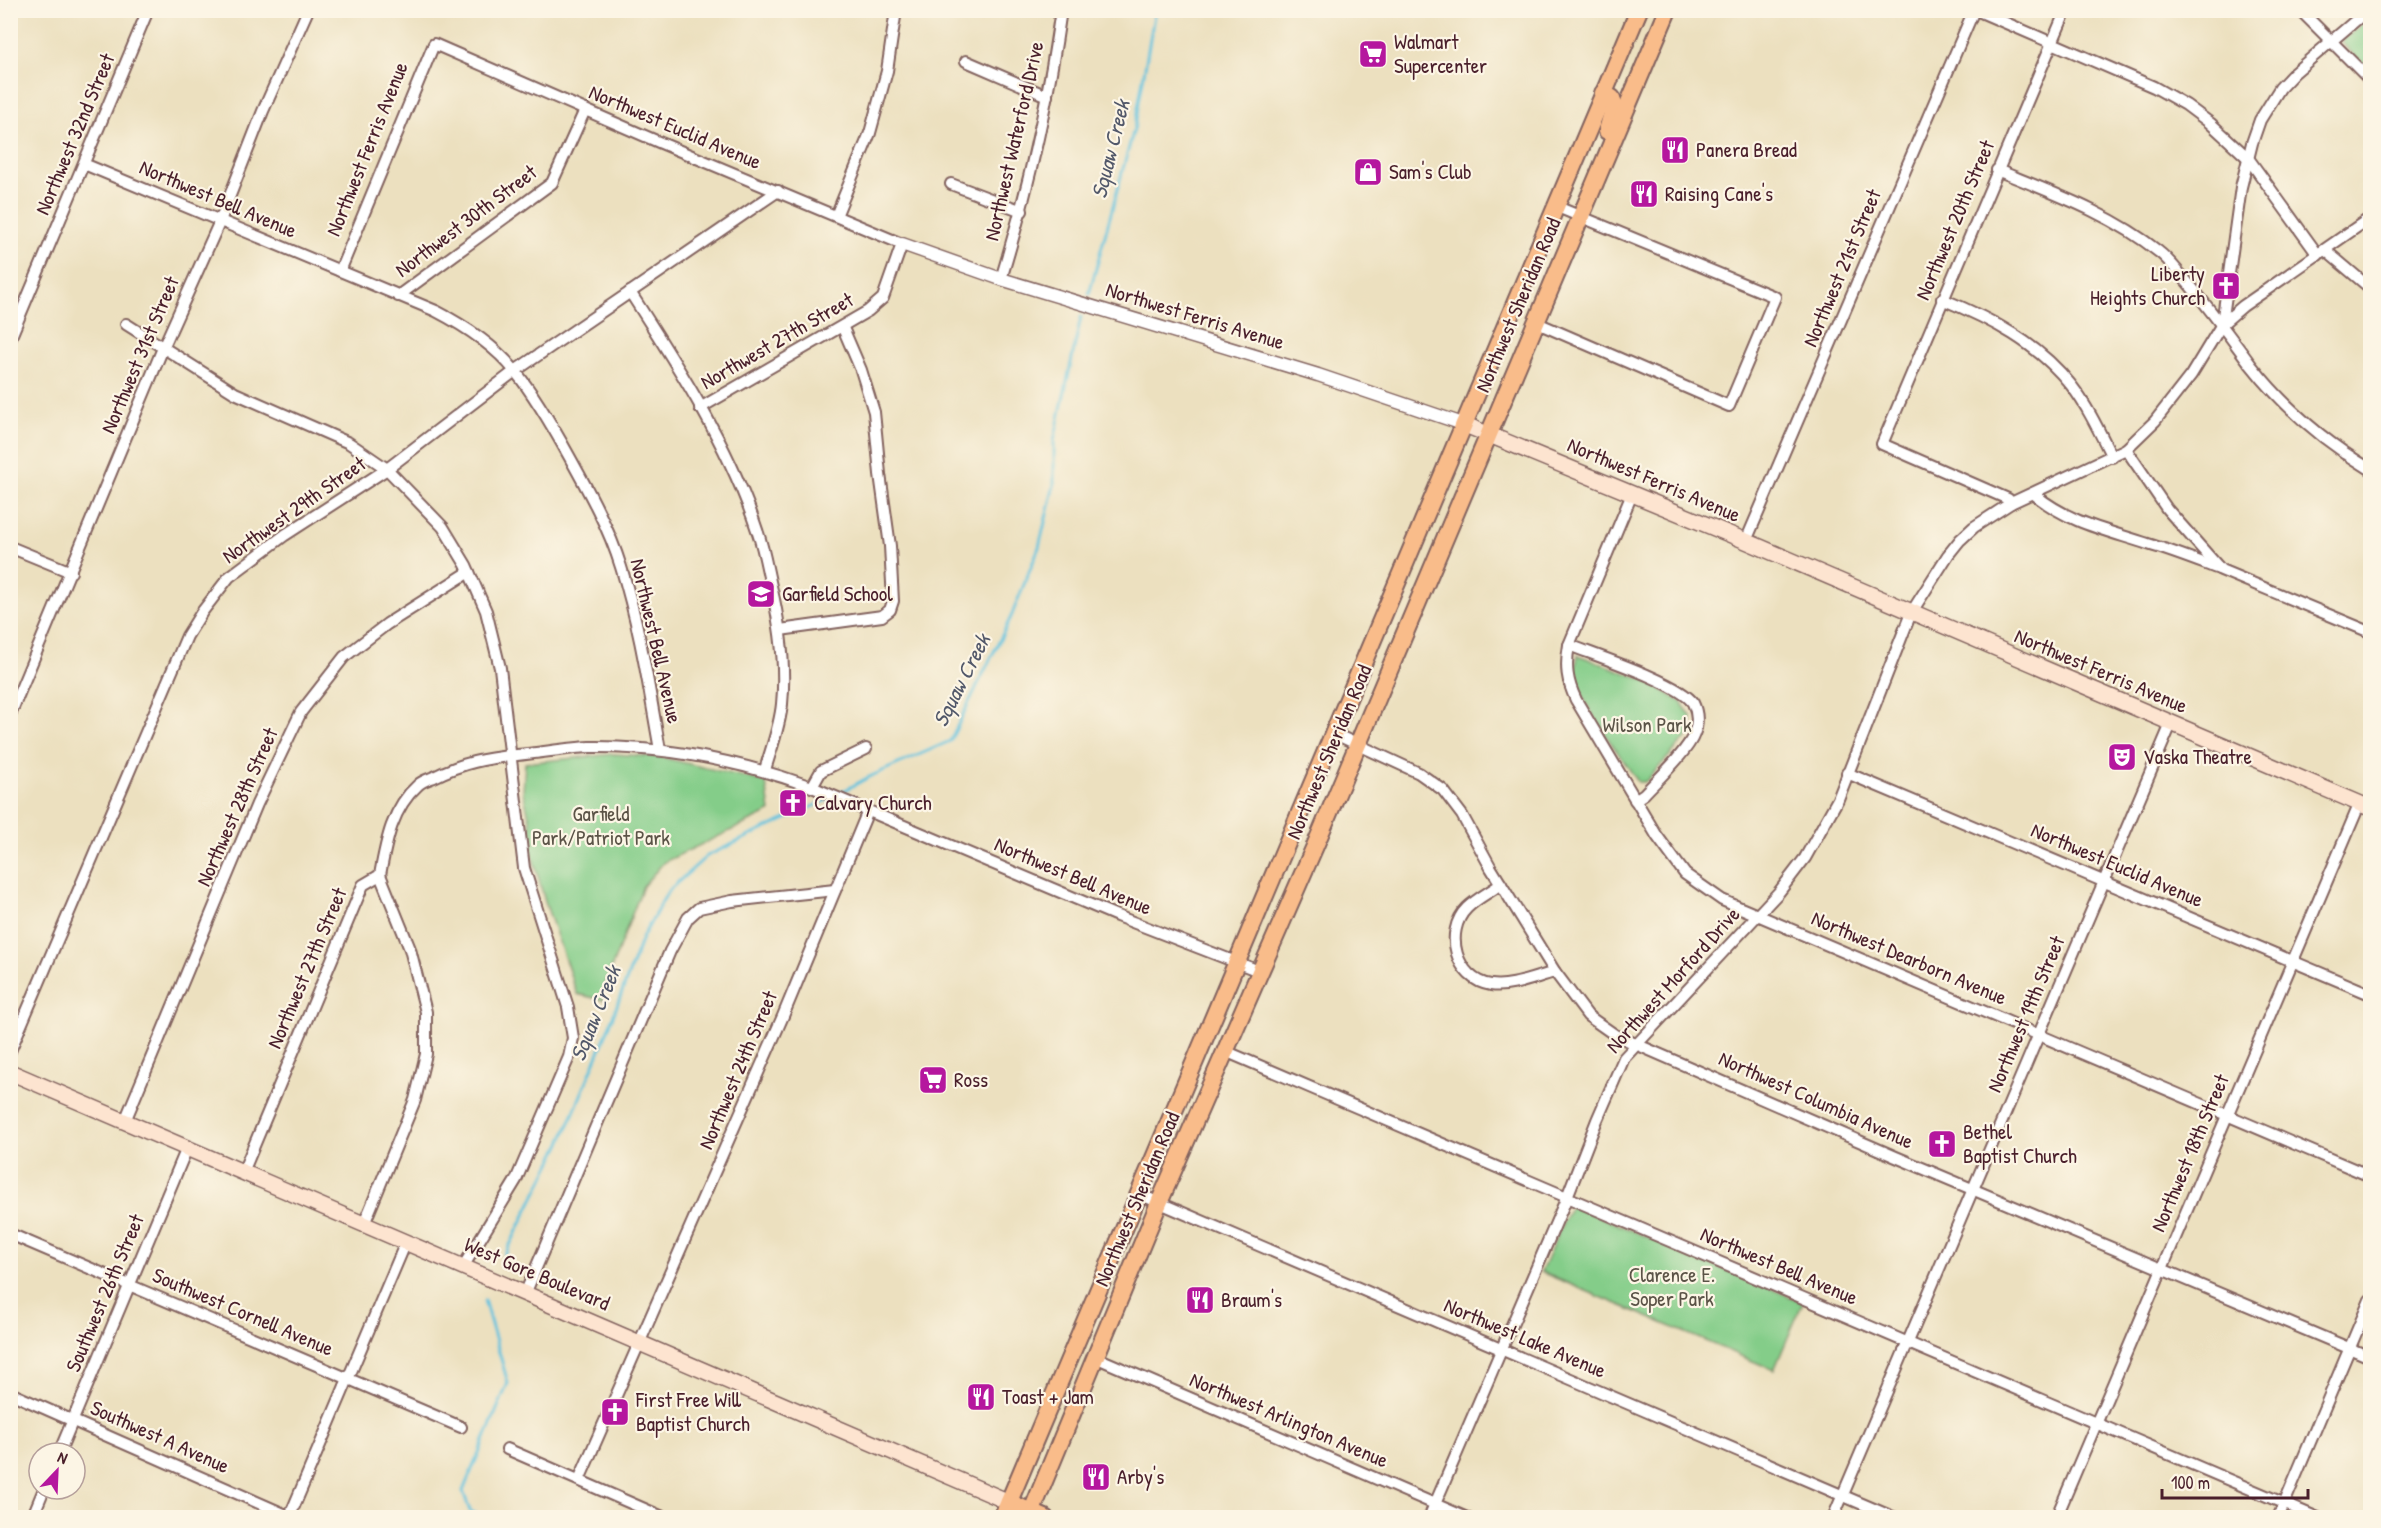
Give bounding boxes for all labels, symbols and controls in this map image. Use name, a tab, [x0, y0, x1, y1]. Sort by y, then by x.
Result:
place label: Walmart Supercenter	[1394, 27, 1487, 80]
supermarket icon: Walmart Supercenter	[1357, 38, 1389, 70]
street label: Northwest Waterford Drive	[977, 39, 1051, 243]
street label: Northwest 32nd Street	[27, 48, 122, 219]
street label: Northwest Ferris Avenue	[318, 57, 415, 240]
street label: Northwest Euclid Avenue	[585, 77, 766, 176]
water label: Squaw Creek	[1083, 95, 1137, 201]
restaurant icon: Panera Bread	[1659, 134, 1691, 166]
place label: Panera Bread	[1696, 135, 1797, 164]
street label: Northwest 20th Street	[1908, 135, 2002, 304]
street label: Northwest Bell Avenue	[135, 152, 301, 245]
shop icon: Sam's Club	[1352, 156, 1384, 188]
street label: Northwest 30th Street	[389, 157, 543, 284]
place label: Sam's Club	[1389, 157, 1472, 186]
restaurant icon: Raising Cane's	[1628, 178, 1660, 210]
place label: Raising Cane's	[1665, 179, 1773, 208]
street label: Northwest 21st Street	[1795, 184, 1888, 351]
street label: Northwest Sheridan Road	[1468, 213, 1567, 396]
place label: Liberty Heights Church	[2090, 259, 2205, 312]
church icon: Liberty Heights Church	[2210, 270, 2242, 302]
street label: Northwest 31st Street	[93, 271, 186, 438]
street label: Northwest Ferris Avenue	[1102, 275, 1288, 356]
street label: Northwest 27th Street	[695, 285, 859, 396]
street label: Northwest Ferris Avenue	[1563, 430, 1745, 529]
street label: Northwest 29th Street	[216, 449, 372, 570]
street label: Northwest Bell Avenue	[623, 556, 690, 726]
school or university icon: Garfield School	[745, 578, 777, 610]
place label: Garfield School	[782, 579, 893, 608]
street label: Northwest Ferris Avenue	[2010, 621, 2192, 720]
water label: Squaw Creek	[925, 627, 998, 731]
street label: Northwest Sheridan Road	[1279, 660, 1378, 843]
park label: Wilson Park	[1602, 710, 1692, 739]
street label: Northwest 28th Street	[189, 722, 285, 891]
theatre icon: Vaska Theatre	[2106, 741, 2138, 773]
place label: Vaska Theatre	[2143, 742, 2252, 771]
church icon: Calvary Church	[777, 787, 809, 819]
place label: Calvary Church	[814, 788, 932, 817]
park label: Garfield Park/Patriot Park	[532, 799, 670, 852]
street label: Northwest Euclid Avenue	[2027, 815, 2208, 914]
street label: Northwest Bell Avenue	[990, 829, 1156, 922]
street label: Northwest 27th Street	[260, 882, 354, 1053]
street label: Northwest Morford Drive	[1599, 900, 1746, 1059]
street label: Northwest Dearborn Avenue	[1807, 903, 2011, 1012]
street label: Northwest 19th Street	[1980, 931, 2072, 1096]
water label: Squaw Creek	[562, 959, 628, 1065]
street label: Northwest 24th Street	[691, 985, 784, 1153]
street label: Northwest Columbia Avenue	[1714, 1044, 1918, 1155]
supermarket icon: Ross	[917, 1064, 949, 1096]
place label: Ross	[954, 1065, 988, 1094]
street label: Northwest 18th Street	[2143, 1069, 2236, 1236]
street label: Northwest Sheridan Road	[1087, 1107, 1186, 1290]
place label: Bethel Baptist Church	[1963, 1117, 2077, 1170]
church icon: Bethel Baptist Church	[1926, 1128, 1958, 1160]
street label: Southwest 26th Street	[58, 1209, 151, 1376]
street label: Northwest Bell Avenue	[1696, 1219, 1862, 1312]
street label: West Gore Boulevard	[460, 1230, 614, 1317]
street label: Southwest Cornell Avenue	[148, 1260, 338, 1363]
park label: Clarence E. Soper Park	[1629, 1260, 1715, 1313]
restaurant icon: Braum's	[1184, 1284, 1216, 1316]
place label: Braum's	[1221, 1285, 1282, 1314]
street label: Northwest Lake Avenue	[1440, 1290, 1611, 1385]
street label: Northwest Arlington Avenue	[1186, 1365, 1393, 1474]
restaurant icon: Toast + Jam	[965, 1381, 997, 1413]
place label: Toast + Jam	[1002, 1382, 1094, 1411]
place label: First Free Will Baptist Church	[635, 1385, 750, 1438]
street label: Southwest A Avenue	[86, 1393, 234, 1480]
church icon: First Free Will Baptist Church	[599, 1396, 631, 1428]
north arrow	[27, 1441, 87, 1501]
text: N	[55, 1445, 72, 1469]
restaurant icon: Arby's	[1080, 1461, 1112, 1493]
place label: Arby's	[1117, 1462, 1164, 1491]
scale bar	[2162, 1462, 2308, 1500]
text: 100 m	[2171, 1470, 2210, 1495]

